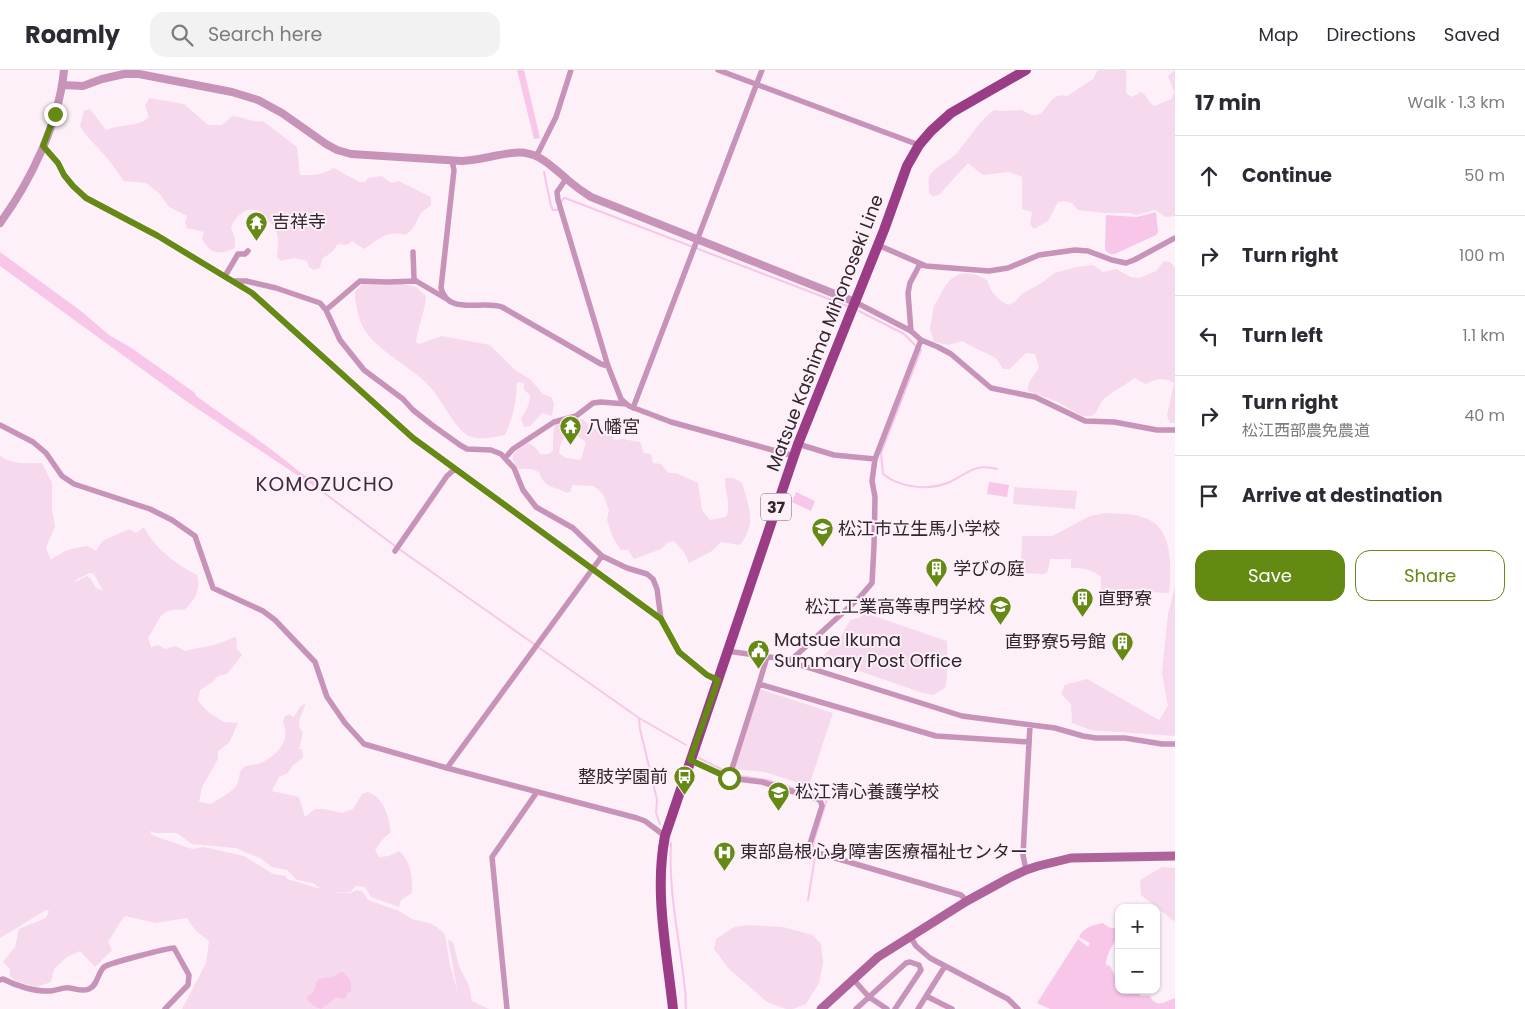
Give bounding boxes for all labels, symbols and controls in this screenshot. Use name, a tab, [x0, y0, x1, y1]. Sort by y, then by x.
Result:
search box	[150, 12, 500, 57]
text: Roamly	[25, 18, 120, 51]
icon: search	[168, 21, 196, 49]
text: Search here	[208, 21, 322, 48]
text: Map	[1259, 22, 1298, 47]
text: Directions	[1326, 22, 1416, 47]
text: Saved	[1444, 22, 1500, 47]
text: 17 min	[1195, 88, 1261, 117]
text: Walk · 1.3 km	[1408, 91, 1505, 114]
route end	[44, 103, 67, 126]
icon: ahead	[1195, 162, 1223, 190]
text: Continue	[1242, 162, 1332, 189]
text: 50 m	[1464, 164, 1505, 187]
street label: Matsue Kashima Mihonoseki Line	[760, 191, 889, 475]
place label: 吉祥寺	[272, 209, 326, 234]
temple icon: 吉祥寺	[244, 210, 268, 241]
icon: right	[1195, 242, 1223, 270]
text: Turn right	[1242, 242, 1338, 269]
text: 100 m	[1459, 244, 1505, 267]
icon: left	[1195, 322, 1223, 350]
text: Turn left	[1242, 322, 1323, 349]
text: 1.1 km	[1462, 324, 1505, 347]
text: Turn right	[1242, 389, 1338, 416]
icon: right	[1195, 402, 1223, 430]
text: 40 m	[1464, 404, 1505, 427]
place label: 八幡宮	[586, 414, 640, 439]
temple icon: 八幡宮	[558, 415, 582, 446]
text: 松江西部農免農道	[1242, 419, 1370, 442]
district label: KOMOZUCHO	[256, 470, 394, 498]
icon: arrive	[1195, 482, 1223, 510]
text: Arrive at destination	[1242, 482, 1443, 509]
road number: 37	[761, 494, 791, 521]
place label: 松江市立生馬小学校	[838, 516, 1000, 541]
school or university icon: 松江市立生馬小学校	[810, 517, 834, 548]
button: Save	[1195, 550, 1345, 601]
button: Share	[1355, 550, 1505, 601]
place label: 学びの庭	[953, 556, 1025, 581]
building icon: 学びの庭	[925, 557, 949, 588]
place label: 直野寮	[1098, 586, 1152, 611]
building icon: 直野寮	[1070, 587, 1094, 618]
place label: 松江工業高等専門学校	[805, 594, 985, 619]
school or university icon: 松江工業高等専門学校	[989, 595, 1013, 626]
place label: Matsue Ikuma Summary Post Office	[774, 627, 962, 673]
place label: 直野寮5号館	[1005, 629, 1106, 654]
building icon: 直野寮5号館	[1110, 630, 1134, 661]
public building icon: Matsue Ikuma Summary Post Office	[746, 638, 770, 669]
place label: 整肢学園前	[578, 764, 668, 789]
bus stop icon: 整肢学園前	[672, 765, 696, 796]
route start	[718, 767, 741, 790]
place label: 松江清心養護学校	[795, 779, 939, 804]
school or university icon: 松江清心養護学校	[767, 780, 791, 811]
place label: 東部島根心身障害医療福祉センター	[740, 839, 1028, 864]
hospital icon: 東部島根心身障害医療福祉センター	[712, 840, 736, 871]
map controls	[1115, 904, 1160, 994]
button: +	[1115, 904, 1160, 949]
button: −	[1115, 949, 1160, 994]

